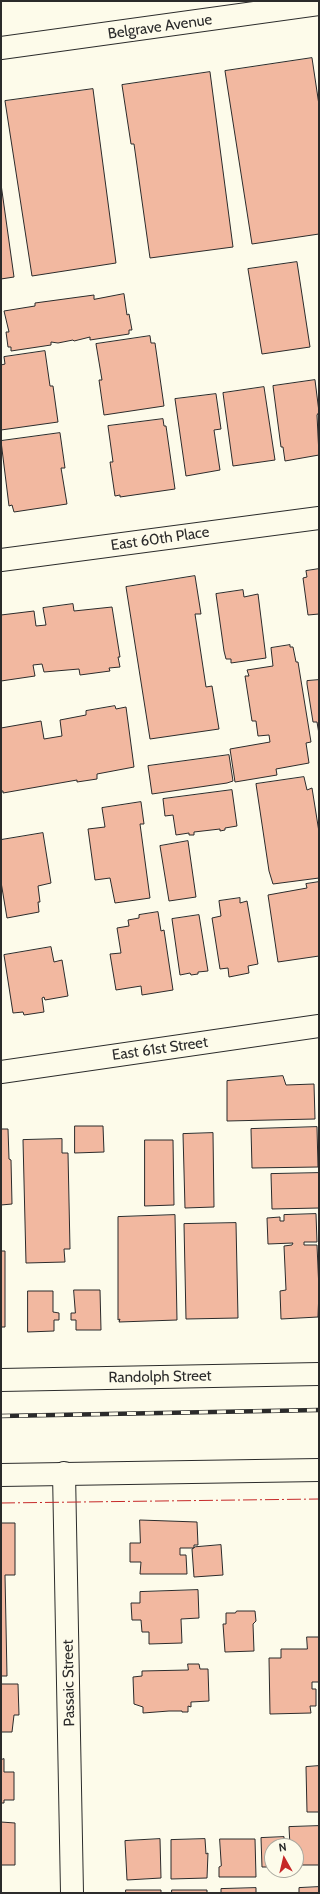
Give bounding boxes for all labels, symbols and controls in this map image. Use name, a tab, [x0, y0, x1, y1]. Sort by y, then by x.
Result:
street label: Belgrave Avenue	[107, 11, 213, 43]
street label: East 60th Place	[110, 523, 210, 555]
street label: East 61st Street	[111, 1033, 209, 1065]
street label: Randolph Street	[108, 1367, 212, 1387]
street label: Passaic Street	[59, 1639, 79, 1727]
north arrow	[264, 1838, 304, 1878]
text: N	[278, 1840, 287, 1855]

